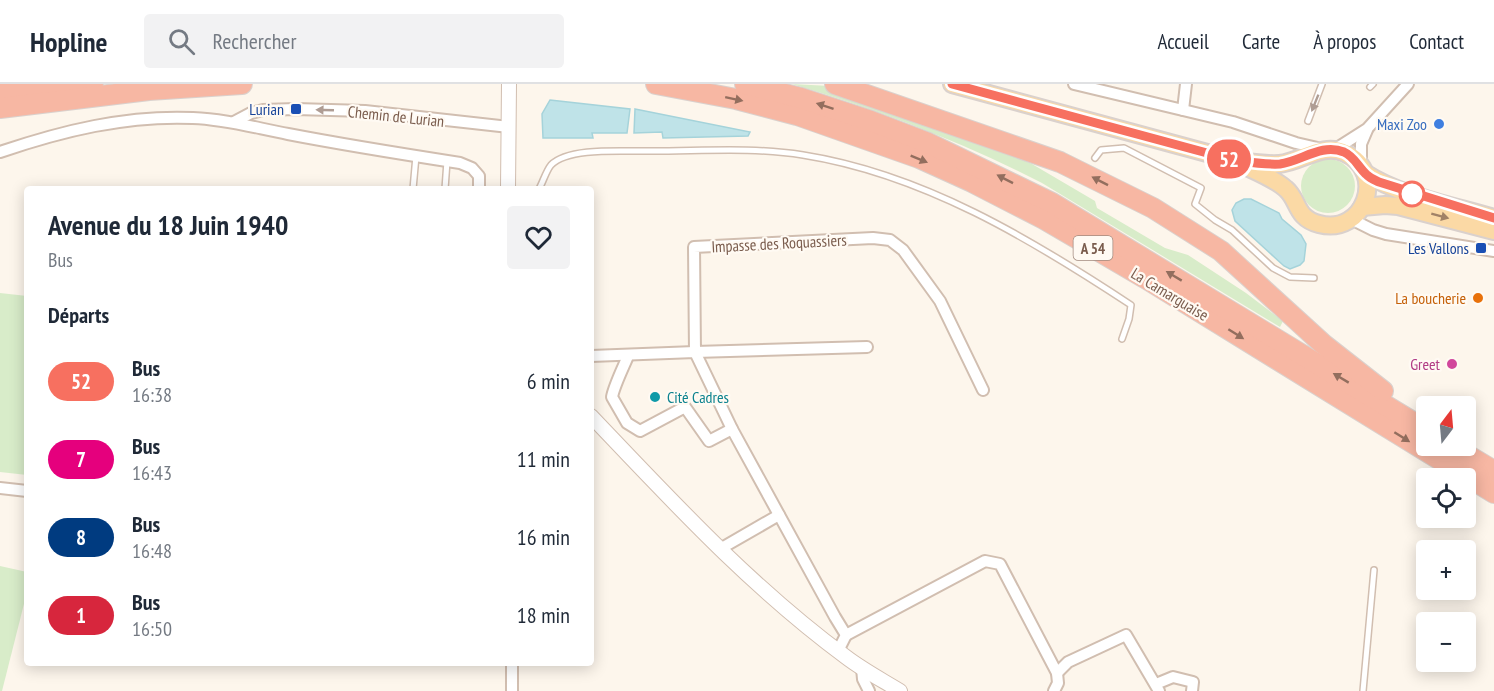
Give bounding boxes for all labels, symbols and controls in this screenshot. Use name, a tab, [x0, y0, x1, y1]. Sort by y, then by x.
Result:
search box	[144, 14, 564, 68]
text: Hopline	[30, 23, 108, 60]
icon: search	[165, 25, 198, 58]
text: Rechercher	[213, 27, 296, 55]
text: Accueil	[1157, 28, 1209, 55]
text: Carte	[1242, 28, 1280, 55]
text: À propos	[1313, 28, 1376, 55]
text: Contact	[1409, 28, 1464, 55]
one-way arrow	[1310, 94, 1320, 112]
one-way arrow	[725, 95, 744, 104]
place label: Lurian	[249, 99, 284, 119]
street label: Chemin de Lurian	[347, 101, 445, 131]
one-way arrow	[816, 101, 834, 110]
marker: Lurian	[289, 102, 303, 116]
one-way arrow	[316, 105, 335, 114]
place label: Maxi Zoo	[1377, 114, 1427, 134]
marker: Maxi Zoo	[1432, 117, 1446, 131]
line badge: 52	[1202, 140, 1256, 178]
text: 52	[1219, 146, 1239, 173]
one-way arrow	[911, 154, 929, 164]
one-way arrow	[997, 174, 1014, 184]
one-way arrow	[1092, 177, 1109, 186]
unlabelled marker	[1399, 181, 1425, 207]
text: Avenue du 18 Juin 1940	[48, 206, 288, 243]
button: heart	[507, 206, 570, 269]
one-way arrow	[1431, 212, 1449, 222]
street label: Impasse des Roquassiers	[711, 229, 847, 257]
road number: A 54	[1074, 236, 1112, 260]
place label: Les Vallons	[1408, 238, 1469, 258]
marker: Les Vallons	[1474, 241, 1488, 255]
text: Bus	[48, 247, 73, 273]
street label: La Camarguaise	[1128, 263, 1212, 325]
one-way arrow	[1166, 271, 1182, 282]
place label: La boucherie	[1395, 288, 1466, 308]
marker: La boucherie	[1471, 291, 1485, 305]
text: Départs	[48, 301, 109, 329]
one-way arrow	[1228, 329, 1244, 340]
text: Bus	[132, 354, 160, 382]
place label: Greet	[1410, 354, 1441, 374]
marker: Greet	[1445, 357, 1459, 371]
text: 6 min	[527, 367, 570, 395]
text: 52	[71, 368, 91, 395]
one-way arrow	[1333, 372, 1349, 383]
text: 16:38	[132, 382, 172, 408]
place label: Cité Cadres	[667, 387, 729, 407]
marker: Cité Cadres	[648, 390, 662, 404]
north arrow	[1416, 396, 1476, 456]
map controls	[1416, 396, 1476, 672]
one-way arrow	[1394, 431, 1411, 442]
text: Bus	[132, 432, 160, 460]
text: 11 min	[517, 445, 570, 473]
text: 7	[76, 446, 86, 473]
text: 16:43	[132, 460, 172, 486]
button: locate	[1416, 468, 1476, 528]
text: Bus	[132, 510, 160, 538]
text: 16 min	[517, 523, 570, 551]
text: 8	[76, 524, 86, 551]
text: 16:48	[132, 538, 172, 564]
button: +	[1416, 540, 1476, 600]
text: Bus	[132, 588, 160, 616]
text: 18 min	[517, 601, 570, 629]
text: 1	[76, 602, 86, 629]
button: −	[1416, 612, 1476, 672]
text: 16:50	[132, 616, 172, 642]

